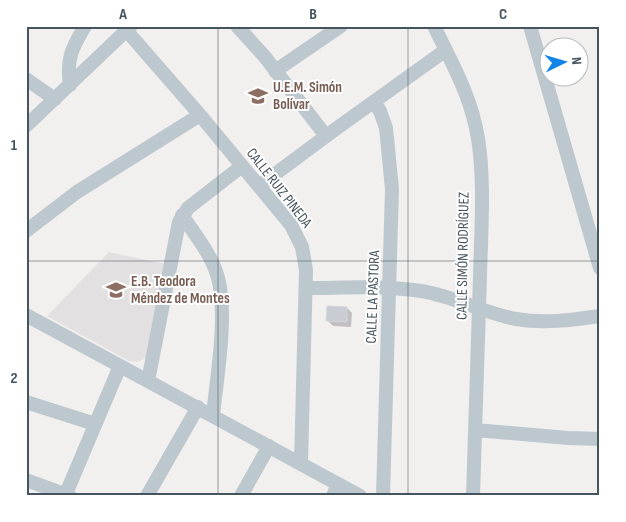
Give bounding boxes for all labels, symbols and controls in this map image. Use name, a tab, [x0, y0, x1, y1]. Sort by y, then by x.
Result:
text: A	[118, 5, 127, 24]
text: B	[309, 5, 317, 24]
text: C	[499, 5, 507, 24]
north arrow	[538, 38, 588, 88]
text: N	[568, 56, 585, 65]
place label: U.E.M. Simón Bolívar	[273, 78, 342, 114]
school or university icon: U.E.M. Simón Bolívar	[247, 85, 269, 107]
text: 1	[11, 136, 18, 155]
street label: CALLE RUIZ PINEDA	[242, 144, 316, 232]
street label: CALLE SIMÓN RODRÍGUEZ	[452, 192, 474, 320]
street label: CALLE LA PASTORA	[362, 250, 384, 344]
place label: E.B. Teodora Méndez de Montes	[131, 272, 230, 308]
school or university icon: E.B. Teodora Méndez de Montes	[105, 279, 127, 301]
text: 2	[10, 369, 18, 388]

